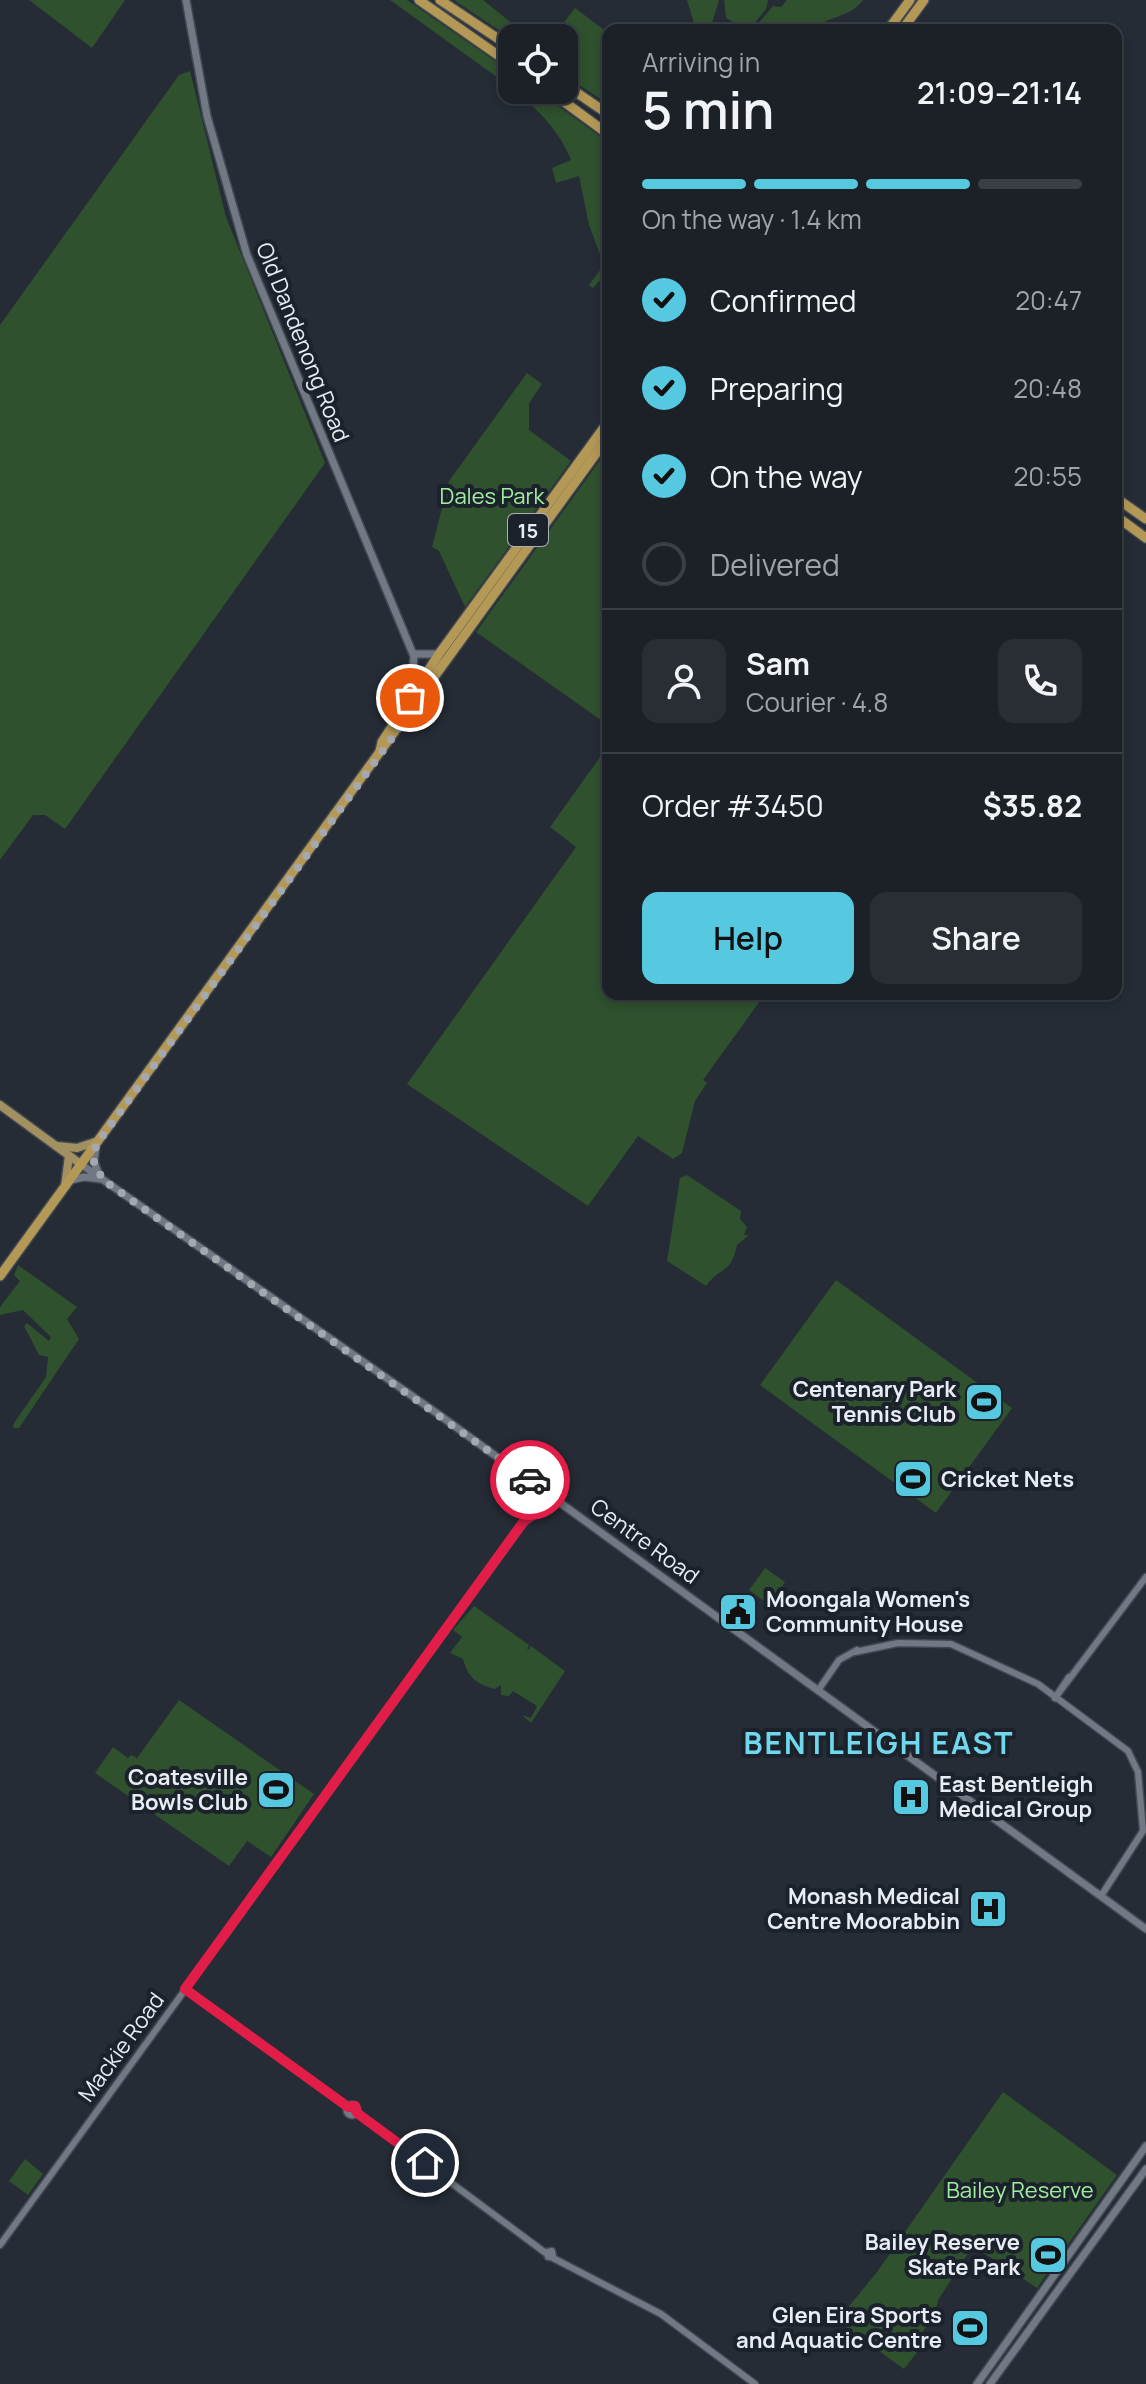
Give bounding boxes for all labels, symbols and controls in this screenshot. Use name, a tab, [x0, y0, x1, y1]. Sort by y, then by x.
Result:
map controls	[498, 24, 578, 104]
button: locate	[498, 24, 578, 104]
text: Arriving in	[642, 44, 760, 80]
text: 21:09–21:14	[917, 72, 1082, 113]
text: 5 min	[642, 74, 774, 145]
text: On the way · 1.4 km	[642, 201, 862, 237]
street label: Old Dandenong Road	[249, 238, 357, 446]
icon: check	[642, 278, 686, 322]
text: Confirmed	[710, 280, 857, 321]
text: 20:47	[1015, 282, 1082, 318]
icon: check	[642, 366, 686, 410]
text: Preparing	[710, 368, 844, 409]
text: 20:48	[1013, 370, 1082, 406]
icon: check	[642, 454, 686, 498]
text: On the way	[710, 456, 863, 497]
text: 20:55	[1014, 458, 1082, 494]
park label: Dales Park	[440, 481, 545, 511]
road number: 15	[508, 514, 548, 546]
text: Delivered	[710, 544, 840, 585]
button: person	[642, 639, 726, 723]
button: phone	[998, 639, 1082, 723]
text: Sam	[746, 643, 810, 684]
pin	[376, 664, 444, 732]
icon: bag	[388, 676, 432, 720]
text: Courier · 4.8	[746, 684, 888, 720]
text: Order #3450	[642, 785, 824, 826]
text: $35.82	[983, 785, 1082, 826]
button: Help	[642, 892, 854, 984]
button: Share	[870, 892, 1082, 984]
place label: Centenary Park Tennis Club	[793, 1374, 957, 1429]
sports icon: Centenary Park Tennis Club	[963, 1381, 1005, 1423]
courier	[490, 1440, 570, 1520]
icon: car	[508, 1458, 552, 1502]
sports icon: Cricket Nets	[892, 1458, 934, 1500]
place label: Cricket Nets	[941, 1464, 1074, 1494]
street label: Centre Road	[585, 1491, 705, 1591]
place label: Moongala Women's Community House	[766, 1584, 970, 1639]
public building icon: Moongala Women's Community House	[717, 1591, 759, 1633]
district label: BENTLEIGH EAST	[744, 1722, 1014, 1763]
place label: Coatesville Bowls Club	[128, 1762, 248, 1817]
sports icon: Coatesville Bowls Club	[255, 1769, 297, 1811]
place label: East Bentleigh Medical Group	[939, 1769, 1093, 1824]
hospital icon: East Bentleigh Medical Group	[890, 1776, 932, 1818]
place label: Monash Medical Centre Moorabbin	[767, 1881, 960, 1936]
hospital icon: Monash Medical Centre Moorabbin	[967, 1888, 1009, 1930]
street label: Mackie Road	[71, 1986, 171, 2108]
pin	[391, 2129, 459, 2197]
icon: home	[403, 2141, 447, 2185]
park label: Bailey Reserve	[946, 2175, 1094, 2205]
place label: Bailey Reserve Skate Park	[865, 2227, 1021, 2282]
sports icon: Bailey Reserve Skate Park	[1027, 2234, 1069, 2276]
place label: Glen Eira Sports and Aquatic Centre	[736, 2300, 942, 2355]
sports icon: Glen Eira Sports and Aquatic Centre	[949, 2307, 991, 2349]

